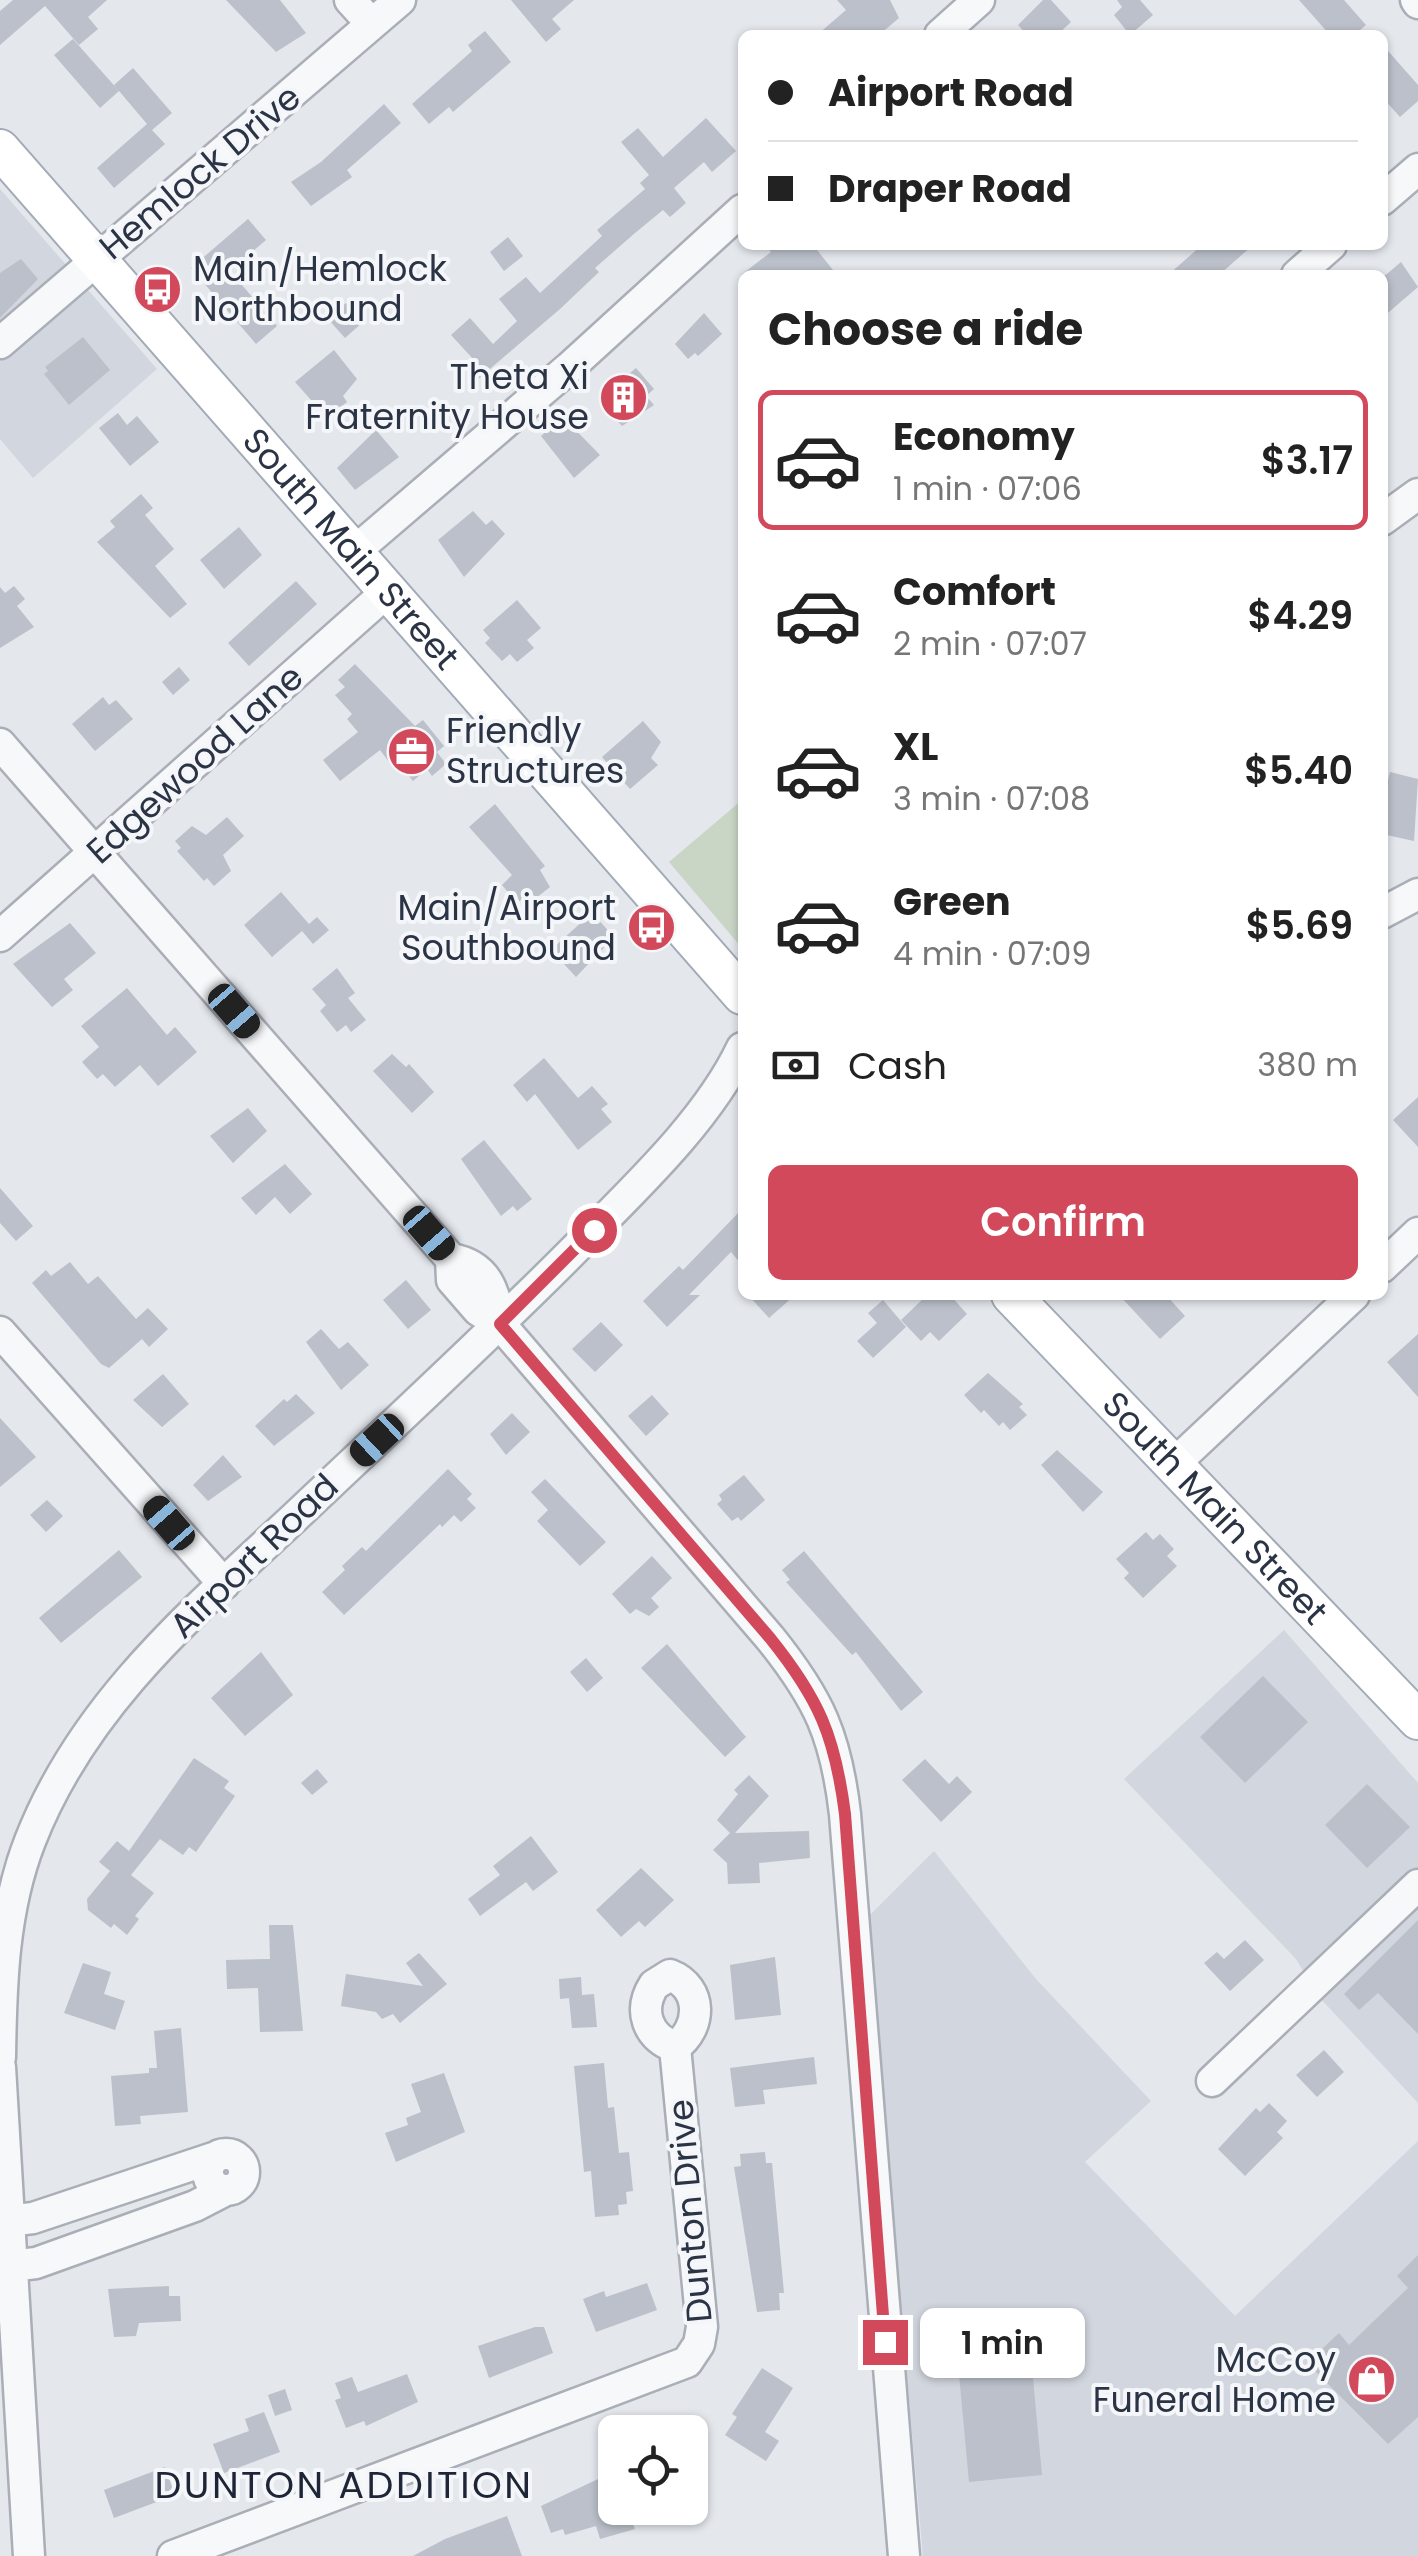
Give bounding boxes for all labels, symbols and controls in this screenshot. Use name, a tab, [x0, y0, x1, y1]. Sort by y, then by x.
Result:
text: Airport Road	[828, 66, 1074, 119]
street label: Hemlock Drive	[88, 73, 311, 271]
text: Draper Road	[828, 162, 1072, 215]
place label: Main/Hemlock Northbound	[193, 244, 447, 333]
bus stop icon: Main/Hemlock Northbound	[132, 263, 184, 315]
text: Choose a ride	[768, 298, 1083, 361]
place label: Theta Xi Fraternity House	[305, 352, 589, 441]
building icon: Theta Xi Fraternity House	[598, 371, 650, 423]
text: Economy	[893, 410, 1075, 463]
icon: car	[773, 415, 863, 505]
street label: South Main Street	[232, 417, 471, 680]
text: $3.17	[1261, 434, 1353, 487]
text: 1 min · 07:06	[893, 466, 1082, 511]
text: Comfort	[893, 565, 1056, 618]
icon: car	[773, 570, 863, 660]
text: $4.29	[1248, 589, 1353, 642]
text: 2 min · 07:07	[893, 621, 1087, 666]
street label: Edgewood Lane	[76, 653, 314, 874]
place label: Friendly Structures	[446, 706, 624, 795]
text: XL	[893, 720, 938, 773]
office icon: Friendly Structures	[385, 725, 437, 777]
icon: car	[773, 725, 863, 815]
text: $5.40	[1244, 744, 1353, 797]
text: 3 min · 07:08	[893, 776, 1090, 821]
text: Green	[893, 875, 1011, 928]
icon: car	[773, 880, 863, 970]
place label: Main/Airport Southbound	[397, 883, 616, 972]
text: $5.69	[1246, 899, 1353, 952]
bus stop icon: Main/Airport Southbound	[625, 902, 677, 954]
text: 4 min · 07:09	[893, 931, 1092, 976]
car	[203, 979, 265, 1043]
icon: cash	[768, 1038, 823, 1093]
text: Cash	[848, 1039, 947, 1092]
text: 380 m	[1257, 1042, 1358, 1087]
button: Confirm	[768, 1165, 1358, 1280]
car	[398, 1201, 460, 1265]
route start	[572, 1208, 617, 1253]
street label: South Main Street	[1092, 1380, 1339, 1635]
car	[345, 1409, 409, 1471]
street label: Airport Road	[158, 1462, 349, 1649]
car	[138, 1491, 200, 1555]
street label: Dunton Drive	[655, 2097, 724, 2325]
callout: 1 min	[920, 2307, 1085, 2377]
route end	[863, 2320, 908, 2365]
text: 1 min	[961, 2320, 1044, 2365]
place label: McCoy Funeral Home	[1093, 2335, 1336, 2424]
shop icon: McCoy Funeral Home	[1345, 2354, 1397, 2406]
map controls	[598, 2415, 708, 2525]
button: locate	[598, 2415, 708, 2525]
district label: DUNTON ADDITION	[154, 2458, 534, 2511]

